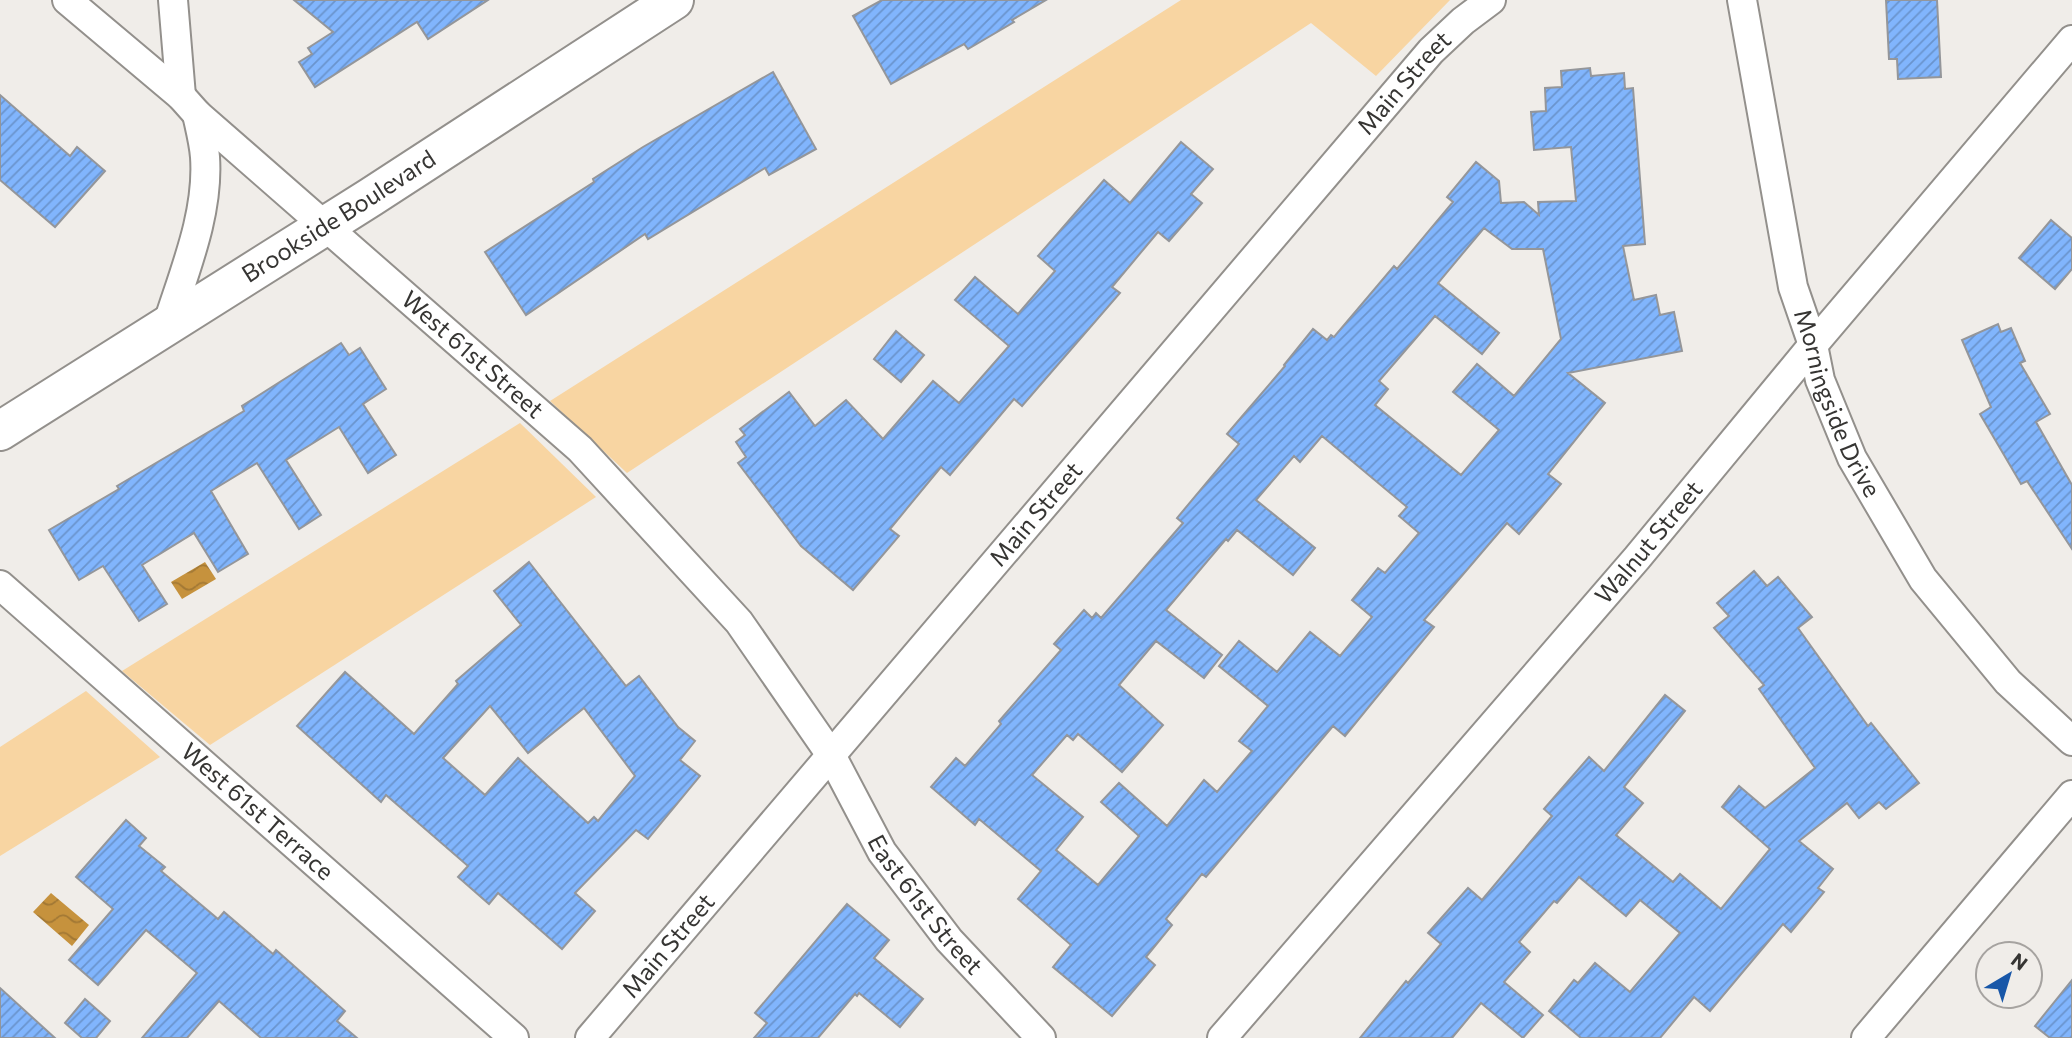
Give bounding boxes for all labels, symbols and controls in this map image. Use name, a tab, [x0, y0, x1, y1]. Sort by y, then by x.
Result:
street label: Main Street	[1350, 24, 1456, 140]
street label: Brookside Boulevard	[236, 143, 440, 288]
street label: West 61st Street	[397, 284, 550, 424]
street label: Morningside Drive	[1789, 305, 1888, 502]
street label: Main Street	[983, 455, 1088, 571]
street label: Walnut Street	[1588, 474, 1708, 609]
street label: West 61st Terrace	[176, 736, 340, 885]
street label: East 61st Street	[862, 829, 990, 980]
street label: Main Street	[615, 887, 720, 1003]
north arrow	[1974, 940, 2044, 1010]
text: N	[2007, 948, 2032, 975]

